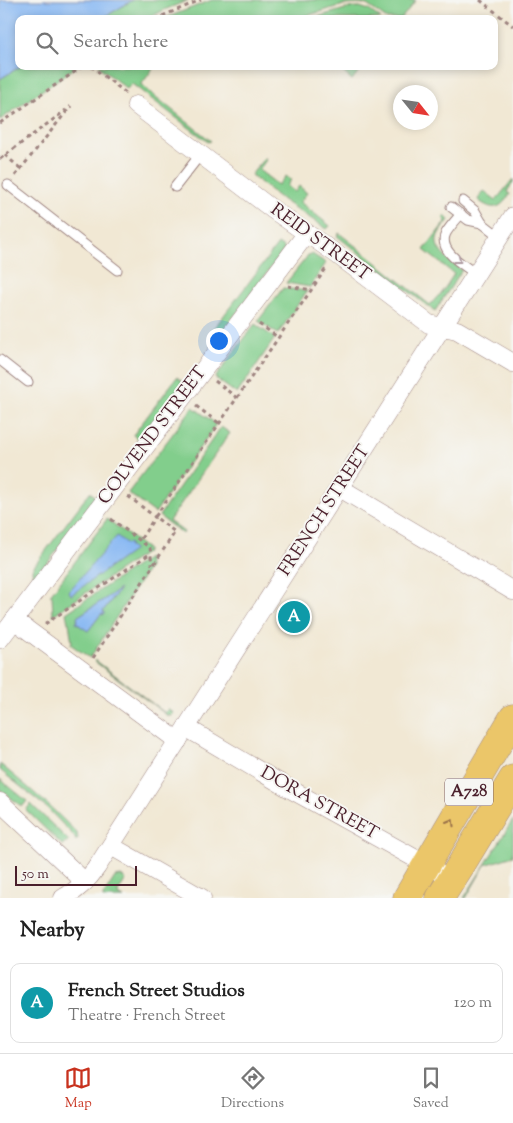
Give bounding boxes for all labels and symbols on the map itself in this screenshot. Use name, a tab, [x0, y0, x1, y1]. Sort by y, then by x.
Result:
north arrow	[393, 85, 438, 130]
street label: REID STREET	[264, 198, 376, 289]
one-way arrow	[453, 255, 462, 264]
your location	[206, 328, 232, 354]
street label: COLVEND STREET	[92, 361, 214, 511]
street label: FRENCH STREET	[273, 440, 377, 582]
pin: A	[278, 598, 310, 636]
street label: DORA STREET	[255, 761, 383, 847]
road number: A728	[445, 779, 493, 806]
one-way arrow	[445, 819, 455, 828]
scale bar	[15, 863, 138, 886]

